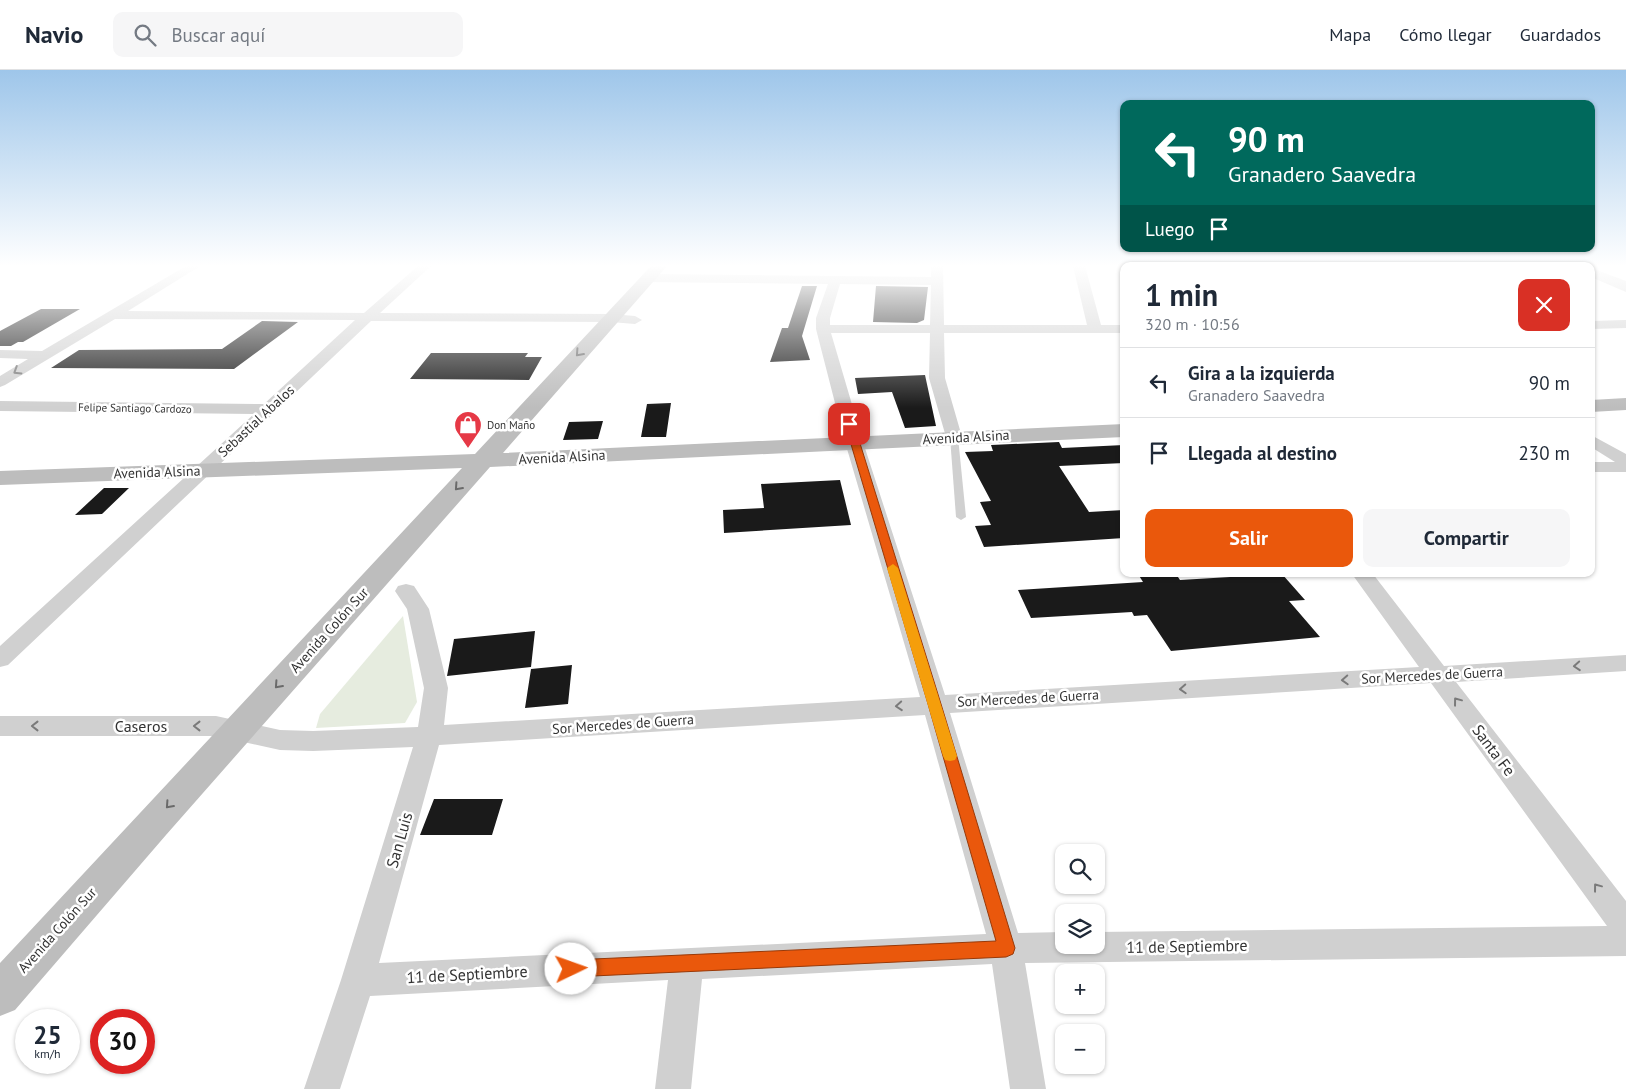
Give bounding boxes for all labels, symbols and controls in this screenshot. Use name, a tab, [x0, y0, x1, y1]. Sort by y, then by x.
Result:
search box	[113, 12, 463, 57]
text: Navio	[25, 19, 83, 50]
icon: search	[131, 21, 159, 49]
text: Buscar aquí	[171, 23, 265, 47]
text: Mapa	[1329, 23, 1371, 46]
text: Cómo llegar	[1399, 23, 1492, 46]
text: Guardados	[1520, 23, 1601, 46]
text: 90 m	[1228, 116, 1305, 162]
icon: left	[1145, 120, 1210, 185]
text: Granadero Saavedra	[1228, 160, 1416, 188]
icon: arrive	[1205, 215, 1233, 243]
text: Luego	[1145, 217, 1195, 241]
text: 1 min	[1145, 275, 1218, 314]
button: close	[1518, 279, 1570, 331]
text: 320 m · 10:56	[1145, 314, 1240, 334]
one-way arrow	[575, 348, 584, 357]
text: Gira a la izquierda	[1188, 361, 1335, 385]
one-way arrow	[13, 365, 22, 375]
icon: left	[1145, 369, 1173, 397]
text: 90 m	[1529, 371, 1570, 395]
street label: Sebastial Abalos	[214, 381, 298, 461]
text: Granadero Saavedra	[1188, 385, 1325, 405]
street label: Felipe Santiago Cardozo	[78, 400, 192, 416]
pin	[828, 403, 870, 445]
shop icon: Don Maño	[453, 410, 483, 449]
icon: arrive	[835, 410, 863, 438]
place label: Don Maño	[487, 418, 535, 432]
street label: Avenida Alsina	[922, 426, 1010, 448]
icon: arrive	[1145, 439, 1173, 467]
text: Llegada al destino	[1188, 441, 1337, 465]
text: 230 m	[1518, 441, 1570, 465]
street label: Avenida Alsina	[518, 446, 606, 468]
street label: Avenida Alsina	[113, 461, 201, 483]
one-way arrow	[455, 482, 464, 491]
button: Salir	[1145, 509, 1353, 567]
button: Compartir	[1363, 509, 1570, 567]
street label: Avenida Colón Sur	[286, 583, 372, 676]
one-way arrow	[1573, 660, 1581, 671]
street label: Sor Mercedes de Guerra	[1361, 662, 1503, 688]
one-way arrow	[1341, 674, 1349, 685]
one-way arrow	[275, 680, 284, 689]
one-way arrow	[1179, 684, 1187, 695]
street label: Sor Mercedes de Guerra	[957, 685, 1099, 711]
one-way arrow	[1455, 698, 1463, 707]
one-way arrow	[894, 701, 902, 712]
street label: Sor Mercedes de Guerra	[552, 710, 694, 738]
street label: Caseros	[115, 716, 167, 736]
street label: Santa Fe	[1468, 720, 1520, 780]
one-way arrow	[31, 721, 38, 731]
one-way arrow	[193, 721, 201, 731]
one-way arrow	[166, 800, 175, 809]
street label: San Luis	[382, 810, 417, 870]
map controls	[1055, 844, 1105, 1074]
button: search	[1055, 844, 1105, 894]
street label: Avenida Colón Sur	[14, 883, 100, 976]
one-way arrow	[1594, 883, 1603, 893]
button: layers	[1055, 904, 1105, 954]
street label: 11 de Septiembre	[1126, 935, 1248, 957]
position arrow	[544, 942, 596, 994]
street label: 11 de Septiembre	[406, 961, 528, 987]
button: +	[1055, 964, 1105, 1014]
speed limit sign: 30	[90, 1009, 155, 1074]
text: 25	[33, 1019, 62, 1051]
button: −	[1055, 1024, 1105, 1074]
text: km/h	[34, 1046, 61, 1061]

